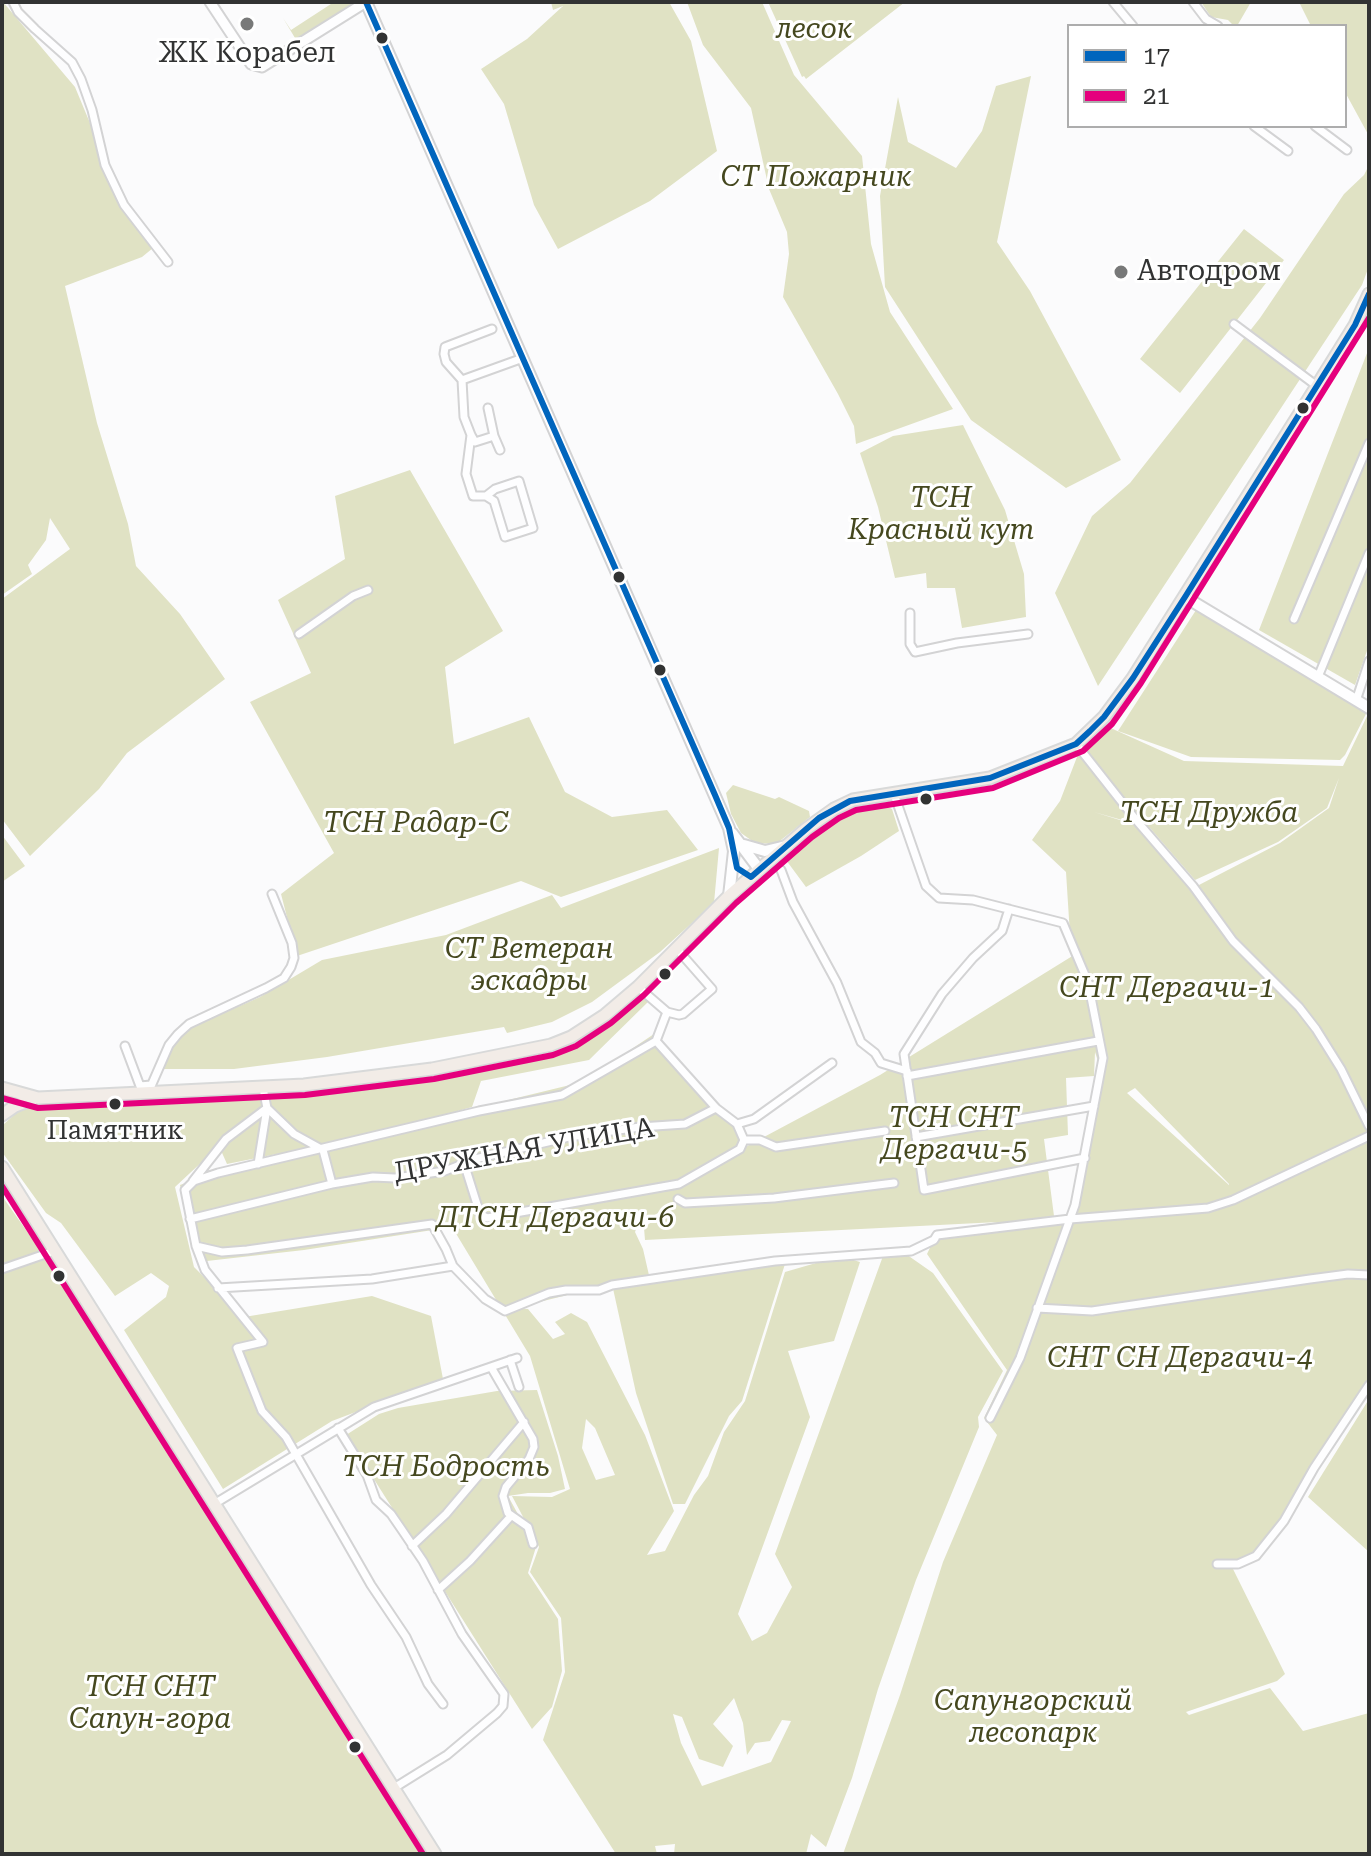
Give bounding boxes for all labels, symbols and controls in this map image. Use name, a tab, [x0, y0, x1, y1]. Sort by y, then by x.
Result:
park label: лесок	[776, 13, 852, 47]
marker: ЖК Корабел	[238, 15, 256, 33]
legend	[1067, 24, 1347, 128]
unlabelled marker	[374, 30, 390, 46]
place label: ЖК Корабел	[158, 37, 336, 71]
text: 17	[1143, 42, 1170, 70]
text: 21	[1143, 82, 1170, 110]
park label: СТ Пожарник	[721, 161, 911, 195]
place label: Автодром	[1137, 255, 1281, 289]
marker: Автодром	[1112, 263, 1130, 281]
unlabelled marker	[1295, 400, 1311, 416]
park label: ТСН Красный кут	[848, 482, 1034, 548]
unlabelled marker	[611, 569, 627, 585]
unlabelled marker	[652, 662, 668, 678]
unlabelled marker	[918, 791, 934, 807]
park label: ТСН Дружба	[1120, 797, 1298, 831]
park label: ТСН Радар-С	[323, 807, 509, 841]
park label: СТ Ветеран эскадры	[445, 933, 613, 999]
unlabelled marker	[657, 966, 673, 982]
park label: СНТ Дергачи-1	[1059, 972, 1275, 1006]
marker: Памятник	[107, 1096, 123, 1112]
park label: ТСН СНТ Дергачи-5	[881, 1102, 1027, 1168]
street label: ДРУЖНАЯ УЛИЦА	[391, 1112, 657, 1190]
place label: Памятник	[47, 1115, 183, 1147]
park label: ДТСН Дергачи-6	[436, 1202, 674, 1236]
unlabelled marker	[51, 1268, 67, 1284]
park label: СНТ СН Дергачи-4	[1047, 1342, 1313, 1376]
park label: ТСН Бодрость	[342, 1451, 550, 1485]
park label: ТСН СНТ Сапун-гора	[69, 1671, 231, 1737]
park label: Сапунгорский лесопарк	[934, 1685, 1132, 1751]
unlabelled marker	[347, 1739, 363, 1755]

